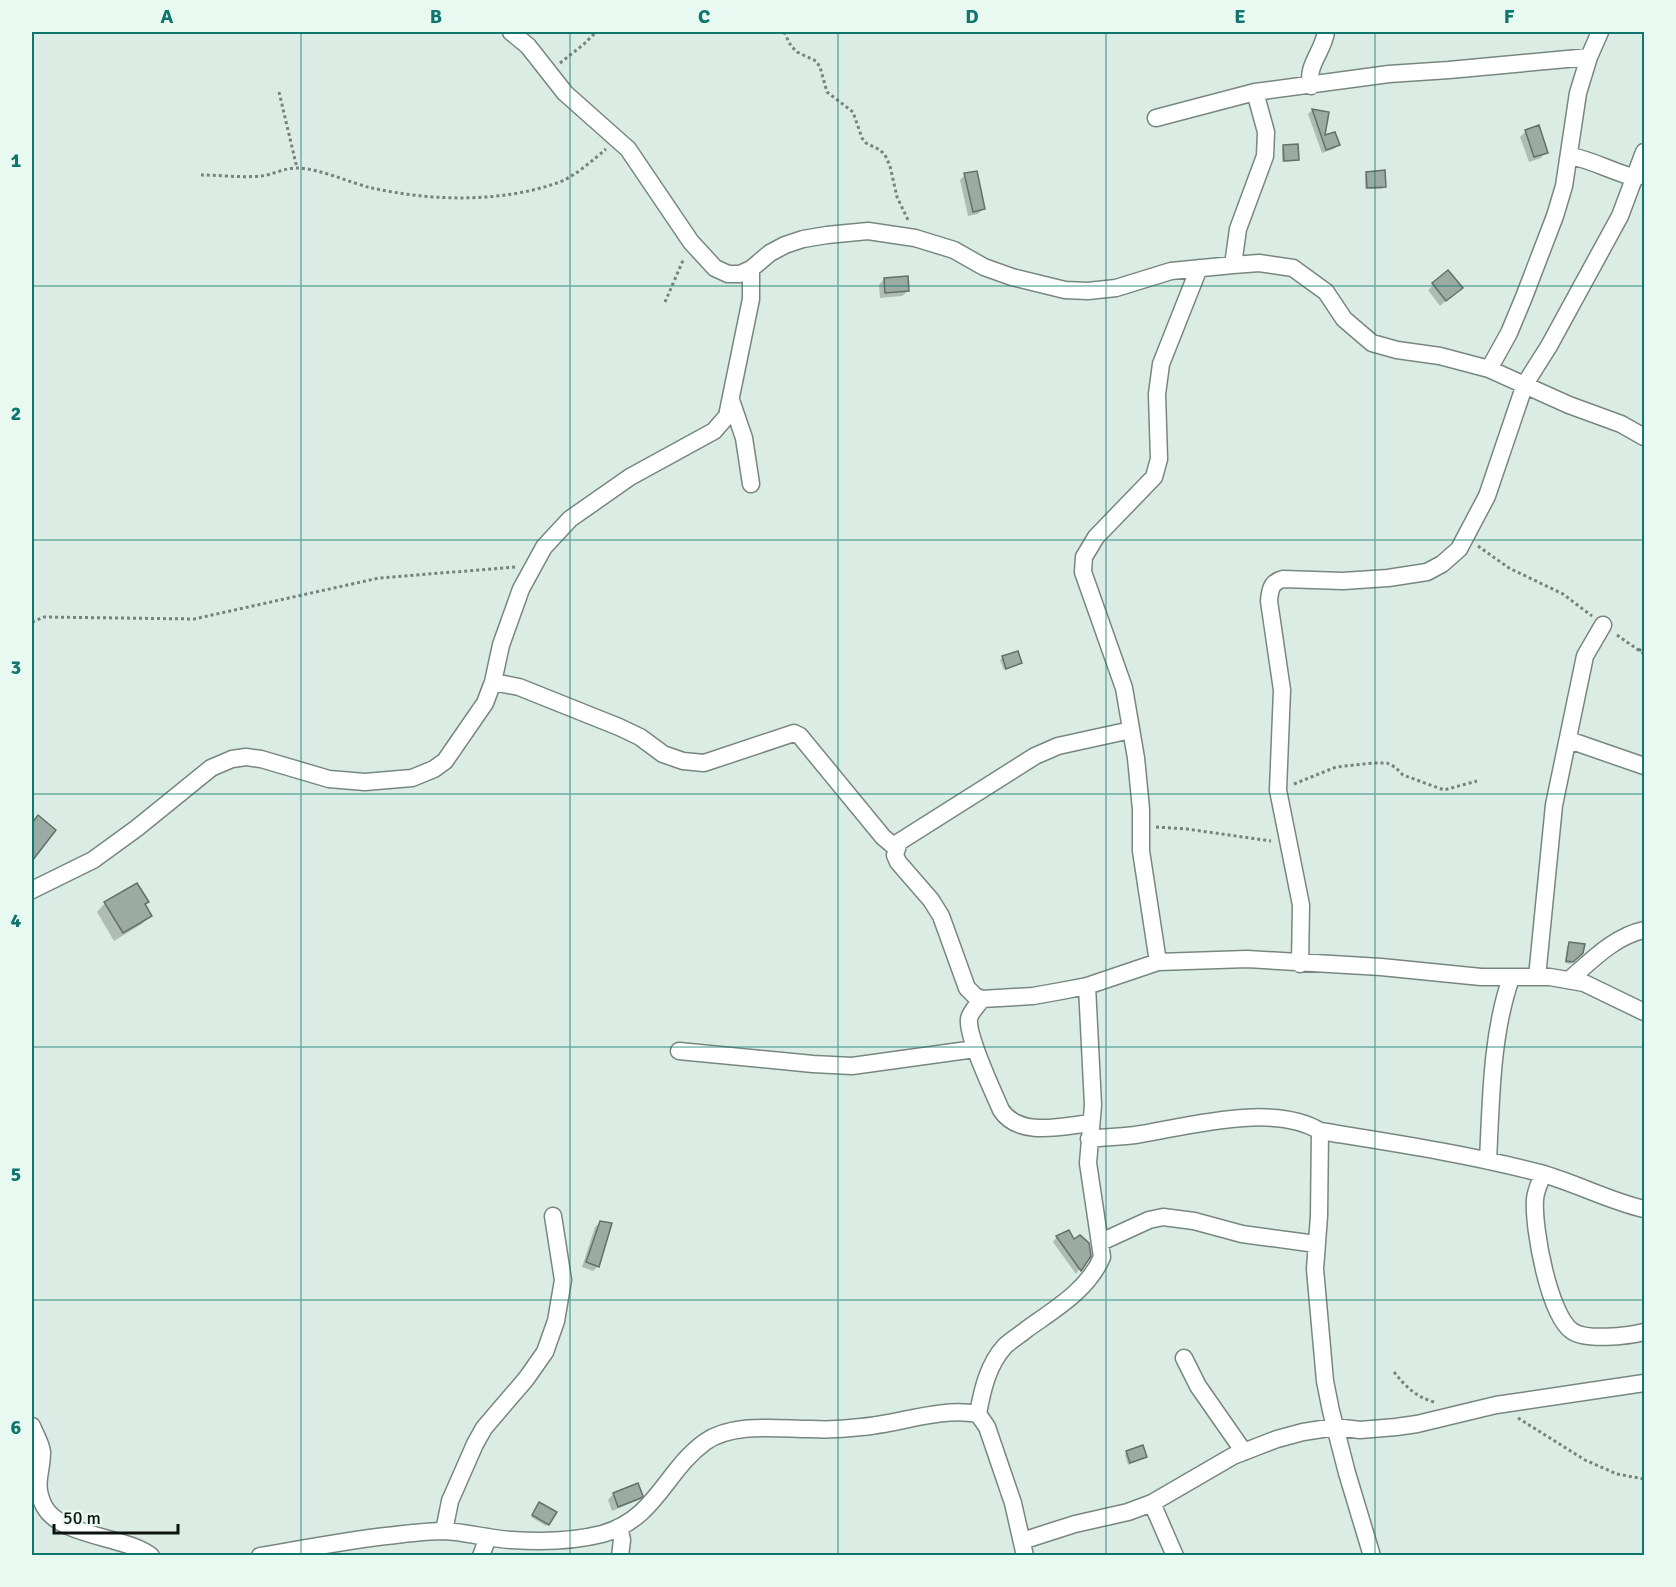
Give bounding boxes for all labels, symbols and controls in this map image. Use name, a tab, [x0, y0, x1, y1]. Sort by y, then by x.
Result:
text: A	[161, 4, 174, 29]
text: B	[430, 4, 442, 29]
text: C	[698, 4, 710, 29]
text: D	[965, 4, 979, 29]
text: E	[1234, 4, 1246, 29]
text: F	[1504, 4, 1515, 29]
text: 1	[11, 148, 22, 173]
text: 2	[11, 401, 21, 426]
text: 3	[11, 655, 21, 680]
text: 4	[11, 908, 22, 933]
text: 5	[11, 1162, 21, 1187]
text: 6	[11, 1415, 22, 1440]
scale bar	[54, 1497, 178, 1535]
text: 50 m	[63, 1507, 101, 1529]

